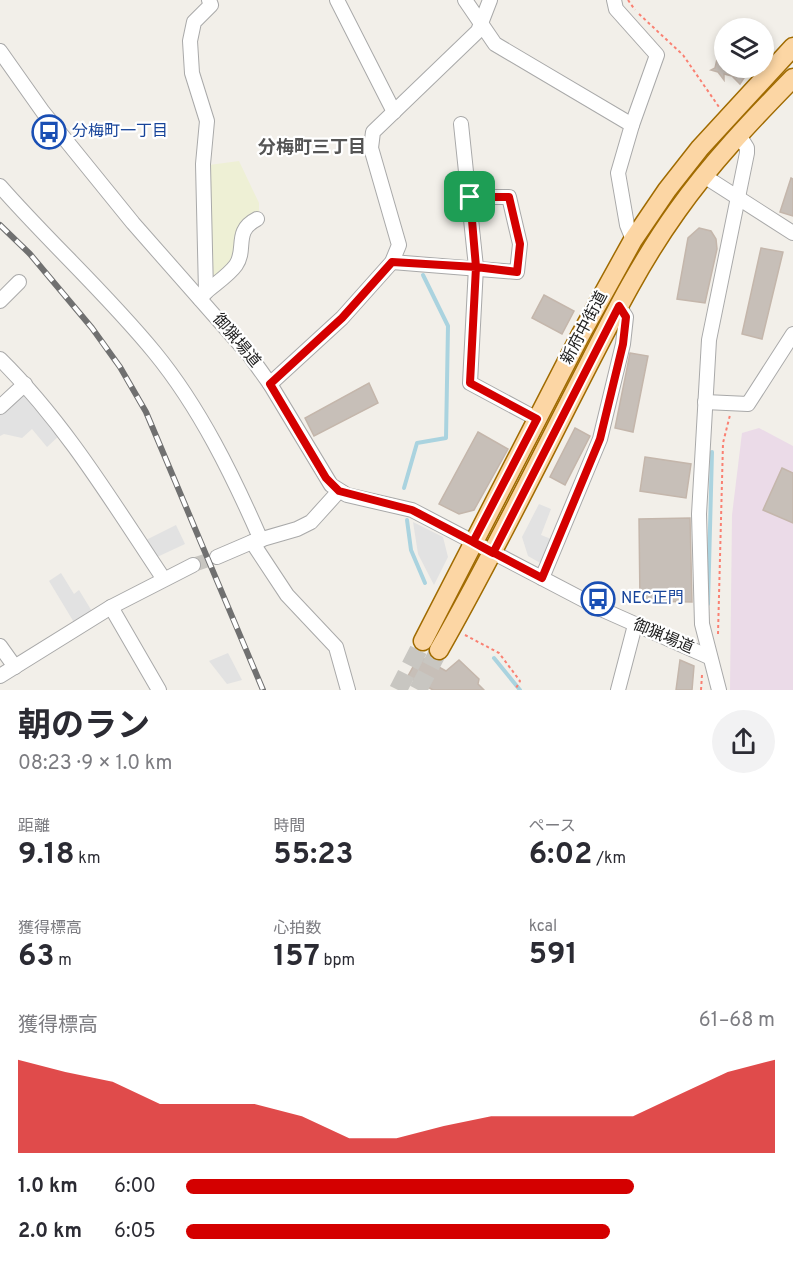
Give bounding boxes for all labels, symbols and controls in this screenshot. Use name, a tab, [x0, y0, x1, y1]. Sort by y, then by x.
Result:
map controls	[714, 18, 774, 78]
button: layers	[714, 18, 774, 78]
bus stop icon: 分梅町一丁目	[31, 114, 67, 150]
place label: 分梅町一丁目	[72, 122, 168, 142]
district label: 分梅町三丁目	[257, 137, 366, 160]
pin	[444, 171, 495, 222]
icon: arrive	[453, 180, 486, 213]
street label: 新府中街道	[557, 288, 613, 368]
street label: 御猟場道	[208, 310, 264, 372]
bus stop icon: NEC正門	[580, 581, 616, 617]
place label: NEC正門	[621, 589, 684, 609]
street label: 御猟場道	[630, 615, 696, 659]
text: 朝のラン	[18, 707, 150, 749]
button: share	[712, 710, 775, 773]
text: 08:23 · 9 × 1.0 km	[18, 751, 173, 777]
text: 距離	[18, 817, 50, 837]
text: 時間	[273, 817, 305, 837]
text: ペース	[529, 817, 576, 837]
text: 9.18	[18, 837, 75, 874]
text: 55:23	[273, 837, 354, 874]
text: 6:02	[529, 837, 592, 874]
text: km	[75, 849, 101, 869]
text: /km	[592, 849, 626, 869]
text: kcal	[529, 917, 557, 937]
text: 獲得標高	[18, 919, 82, 939]
text: 心拍数	[273, 919, 321, 939]
text: 591	[529, 937, 577, 974]
text: 63	[18, 939, 54, 976]
text: 157	[273, 939, 320, 976]
text: m	[54, 951, 72, 971]
text: bpm	[320, 951, 355, 971]
text: 61–68 m	[699, 1008, 775, 1034]
text: 獲得標高	[18, 1013, 98, 1039]
text: 1.0 km	[18, 1174, 78, 1200]
text: 6:00	[114, 1174, 156, 1200]
text: 2.0 km	[18, 1219, 82, 1245]
text: 6:05	[114, 1219, 156, 1245]

